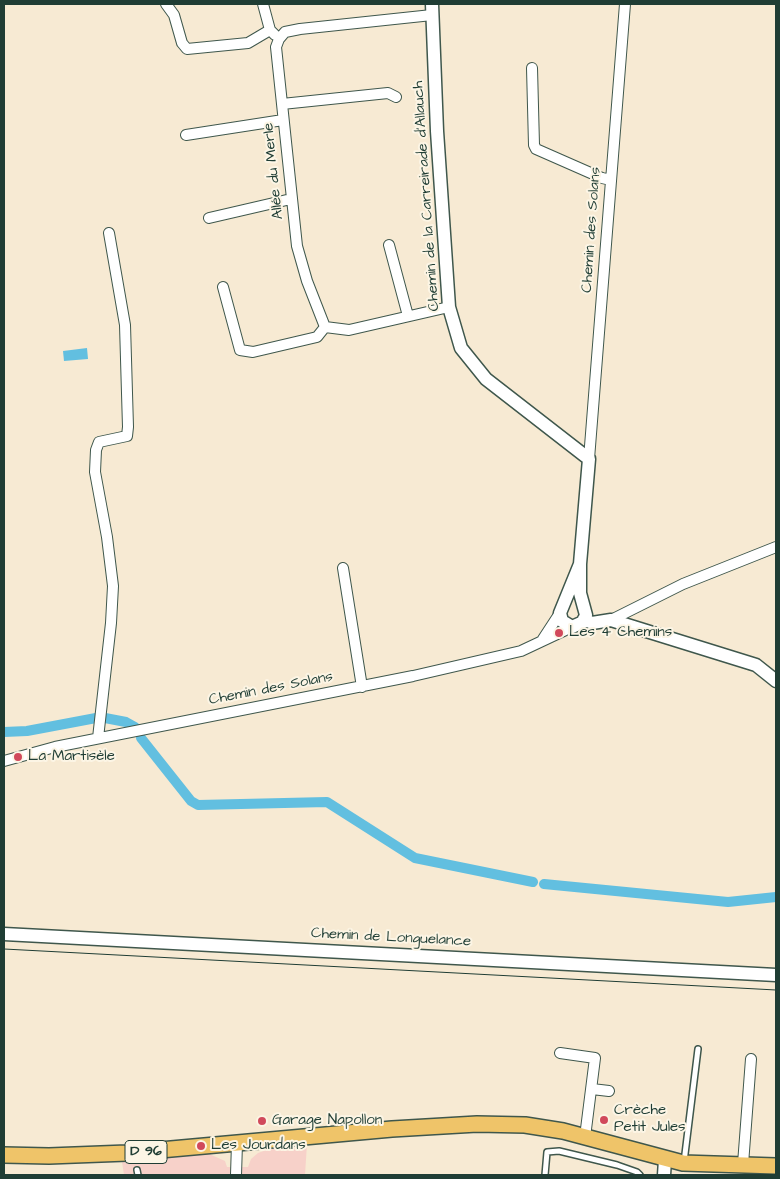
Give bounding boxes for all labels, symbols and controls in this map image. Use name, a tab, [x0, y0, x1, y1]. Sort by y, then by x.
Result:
street label: Chemin de la Carreirade d'Allauch	[410, 80, 444, 312]
street label: Allée du Merle	[260, 122, 288, 220]
street label: Chemin des Solans	[579, 167, 605, 293]
place label: Les 4 Chemins	[569, 624, 672, 642]
marker: Les 4 Chemins	[553, 627, 565, 639]
street label: Chemin des Solans	[207, 668, 335, 710]
place label: La Martisèle	[28, 748, 115, 766]
marker: La Martisèle	[12, 751, 24, 763]
street label: Chemin de Longuelance	[310, 925, 472, 951]
place label: Crèche Petit Jules	[614, 1102, 686, 1137]
place label: Garage Napollon	[272, 1112, 382, 1130]
marker: Crèche Petit Jules	[598, 1114, 610, 1126]
marker: Garage Napollon	[256, 1115, 268, 1127]
place label: Les Jourdans	[211, 1137, 306, 1155]
road number: D 96	[125, 1140, 167, 1164]
marker: Les Jourdans	[195, 1140, 207, 1152]

